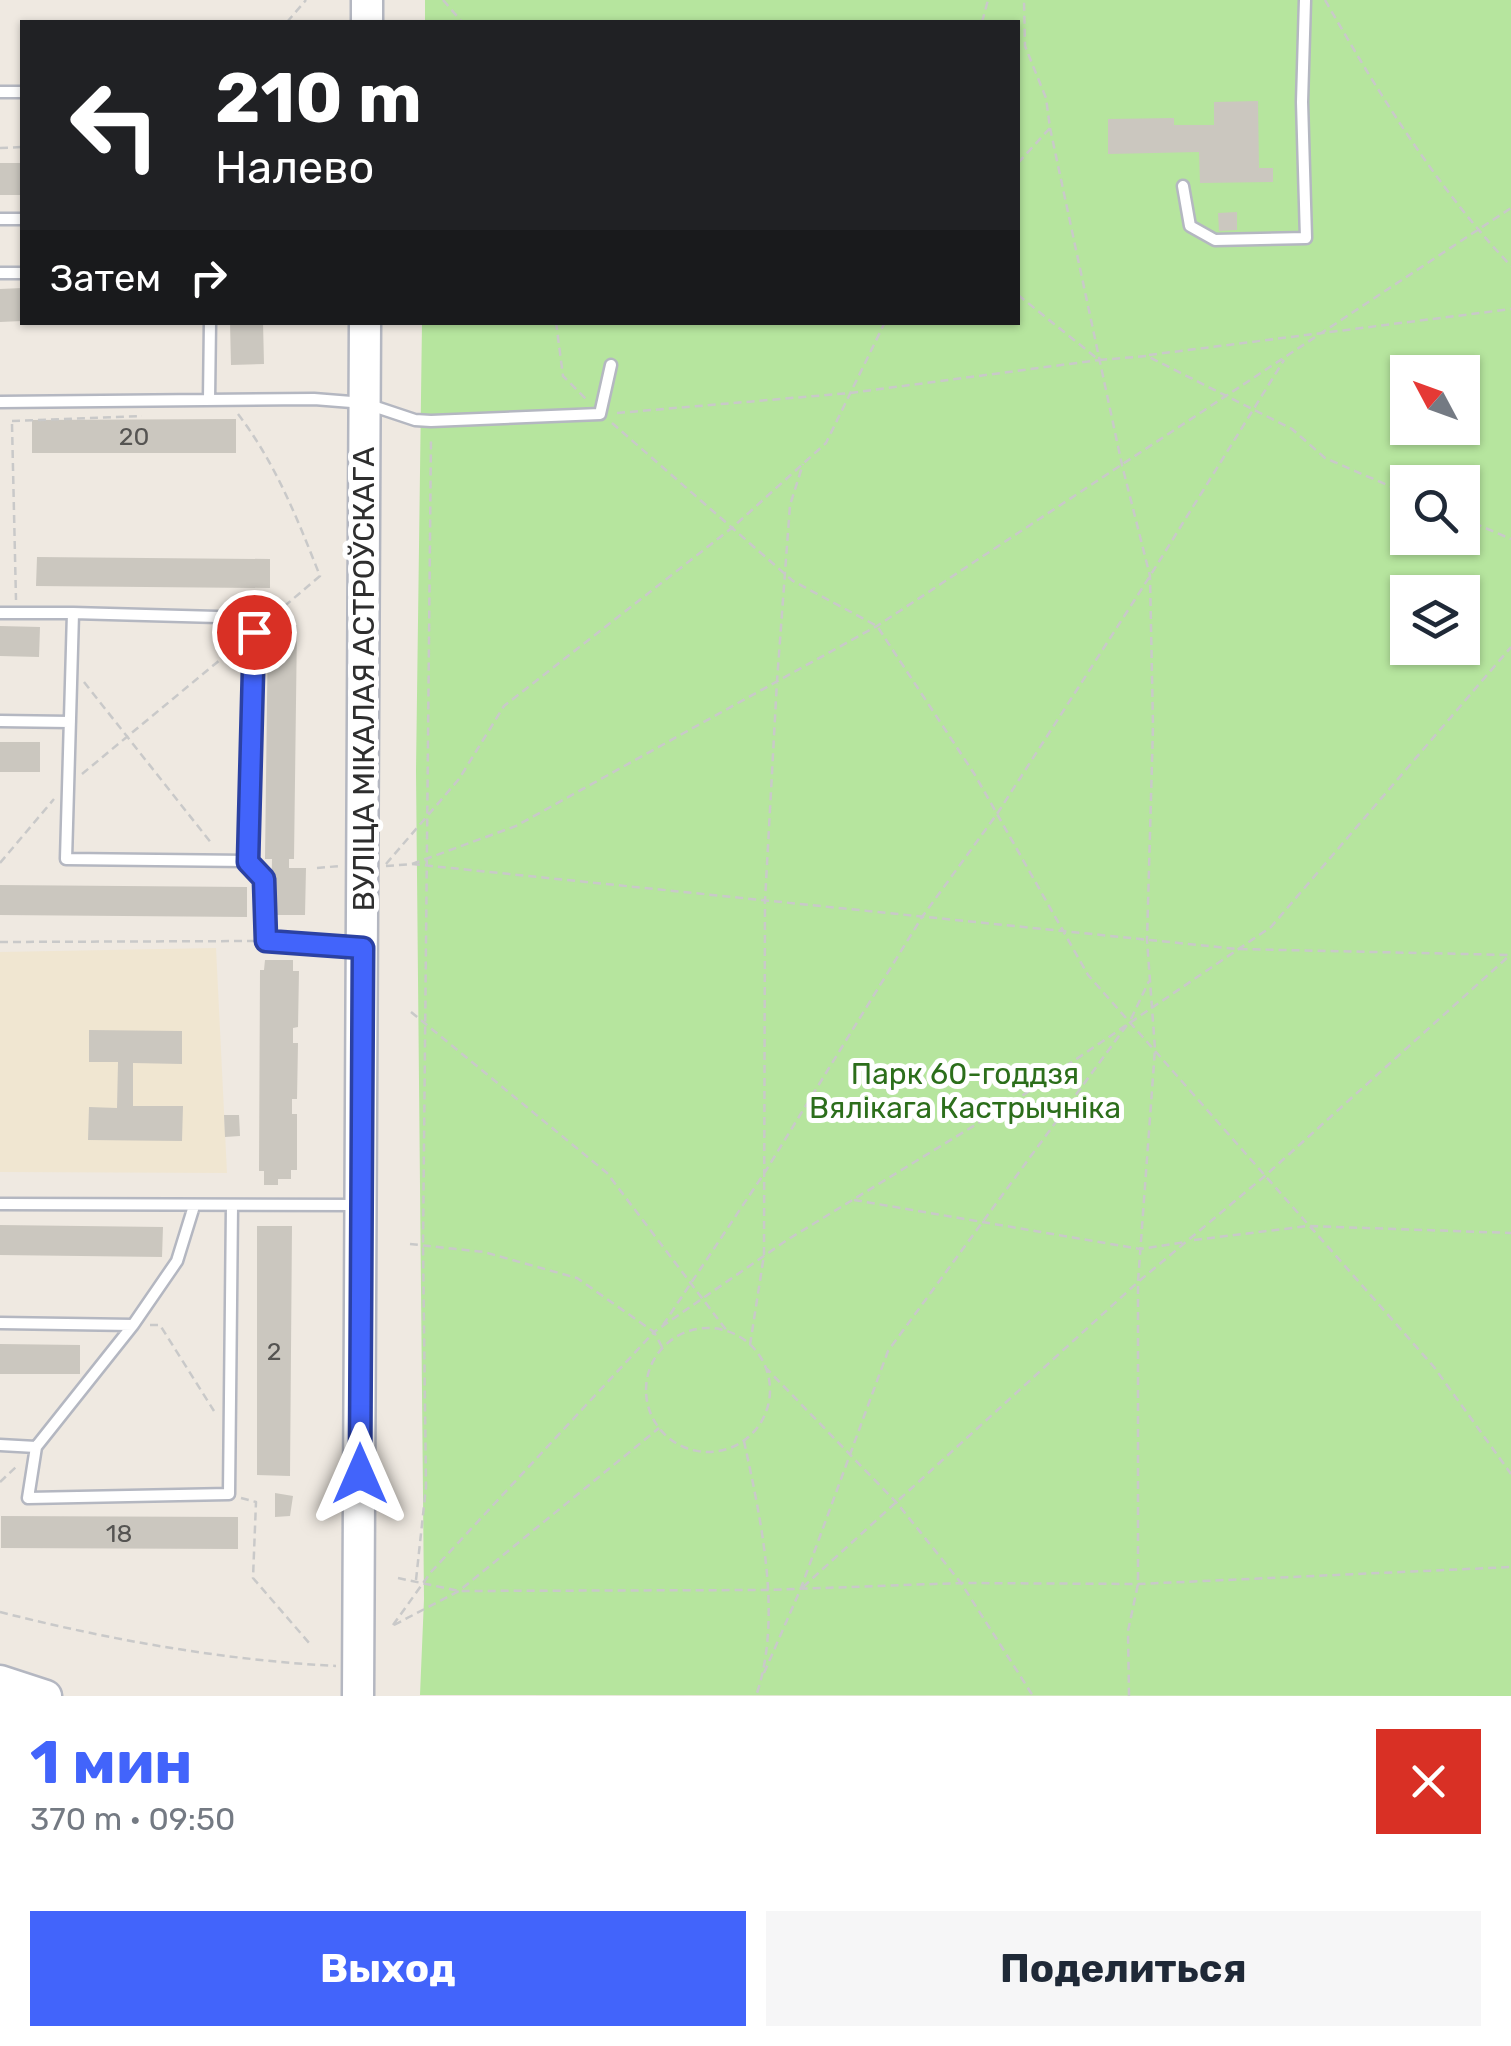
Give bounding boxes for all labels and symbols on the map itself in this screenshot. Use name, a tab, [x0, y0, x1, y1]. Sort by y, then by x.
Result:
north arrow	[1390, 355, 1480, 445]
house number: 20	[119, 422, 149, 451]
street label: ВУЛІЦА МІКАЛАЯ АСТРОЎСКАГА	[346, 447, 382, 911]
pin	[212, 590, 297, 675]
park label: Парк 60-годдзя Вялікага Кастрычніка	[809, 1056, 1121, 1126]
house number: 2	[267, 1337, 281, 1366]
position arrow	[308, 1422, 412, 1526]
house number: 18	[106, 1519, 132, 1548]

